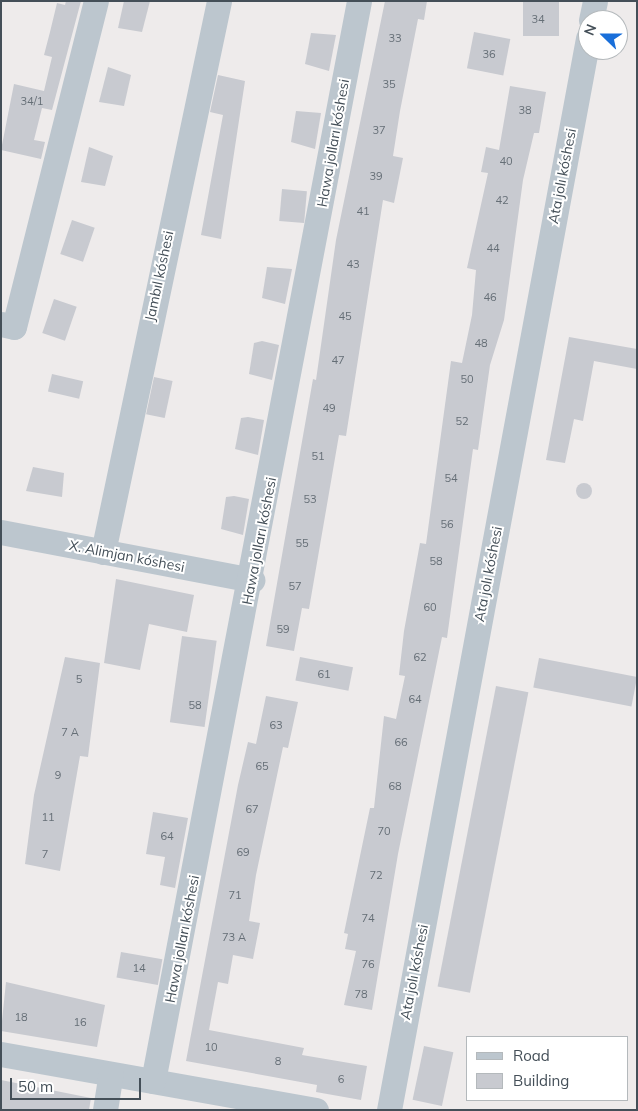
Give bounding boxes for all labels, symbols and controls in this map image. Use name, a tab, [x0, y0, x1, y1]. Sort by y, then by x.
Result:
north arrow	[578, 10, 628, 60]
house number: 34	[531, 12, 545, 26]
text: N	[580, 21, 600, 38]
house number: 33	[388, 31, 402, 45]
house number: 36	[482, 47, 496, 61]
house number: 35	[382, 77, 396, 91]
street label: Hawa jolları kóshesi	[313, 78, 353, 208]
house number: 34/1	[21, 94, 43, 108]
house number: 38	[518, 103, 532, 117]
house number: 37	[372, 123, 386, 137]
street label: Ata jolı kóshesi	[545, 127, 579, 225]
house number: 40	[499, 154, 513, 168]
house number: 39	[369, 169, 383, 183]
house number: 42	[495, 193, 509, 207]
house number: 41	[356, 204, 370, 218]
street label: Jambıl kóshesi	[141, 229, 177, 323]
house number: 44	[486, 241, 500, 255]
house number: 43	[346, 257, 360, 271]
house number: 46	[483, 290, 497, 304]
house number: 45	[338, 309, 352, 323]
house number: 48	[474, 336, 488, 350]
house number: 47	[331, 353, 345, 367]
house number: 50	[460, 372, 474, 386]
house number: 49	[322, 401, 336, 415]
house number: 52	[455, 414, 469, 428]
house number: 51	[311, 449, 325, 463]
house number: 54	[444, 471, 458, 485]
street label: Hawa jolları kóshesi	[238, 476, 280, 606]
house number: 53	[303, 492, 317, 506]
house number: 56	[440, 517, 454, 531]
street label: Ata jolı kóshesi	[471, 525, 505, 623]
house number: 55	[295, 536, 309, 550]
street label: X. Alimjan kóshesi	[68, 537, 186, 575]
house number: 58	[429, 554, 443, 568]
house number: 57	[288, 579, 302, 593]
house number: 60	[423, 600, 437, 614]
house number: 59	[276, 622, 290, 636]
house number: 62	[413, 650, 427, 664]
house number: 61	[317, 667, 331, 681]
house number: 5	[76, 672, 82, 686]
house number: 64	[408, 692, 422, 706]
house number: 58	[188, 698, 202, 712]
house number: 63	[269, 718, 283, 732]
house number: 7 А	[61, 725, 79, 739]
house number: 66	[394, 735, 408, 749]
house number: 65	[255, 759, 269, 773]
house number: 9	[55, 768, 61, 782]
house number: 68	[388, 779, 402, 793]
house number: 67	[245, 802, 259, 816]
house number: 11	[41, 810, 55, 824]
house number: 70	[377, 824, 391, 838]
house number: 64	[160, 829, 174, 843]
house number: 69	[236, 845, 250, 859]
house number: 7	[42, 847, 48, 861]
house number: 72	[369, 868, 383, 882]
street label: Hawa jolları kóshesi	[161, 874, 203, 1004]
house number: 71	[228, 888, 242, 902]
house number: 74	[361, 911, 375, 925]
street label: Ata jolı kóshesi	[397, 923, 431, 1021]
house number: 73 А	[222, 930, 246, 944]
house number: 76	[361, 957, 375, 971]
house number: 14	[132, 961, 146, 975]
house number: 78	[354, 987, 368, 1001]
house number: 18	[14, 1010, 28, 1024]
house number: 16	[73, 1015, 87, 1029]
legend	[466, 1036, 628, 1101]
house number: 10	[204, 1040, 218, 1054]
text: Road	[513, 1046, 550, 1065]
house number: 8	[275, 1054, 281, 1068]
scale bar	[12, 1068, 144, 1100]
text: Building	[513, 1071, 569, 1090]
house number: 6	[338, 1072, 344, 1086]
text: 50 m	[18, 1077, 53, 1096]

